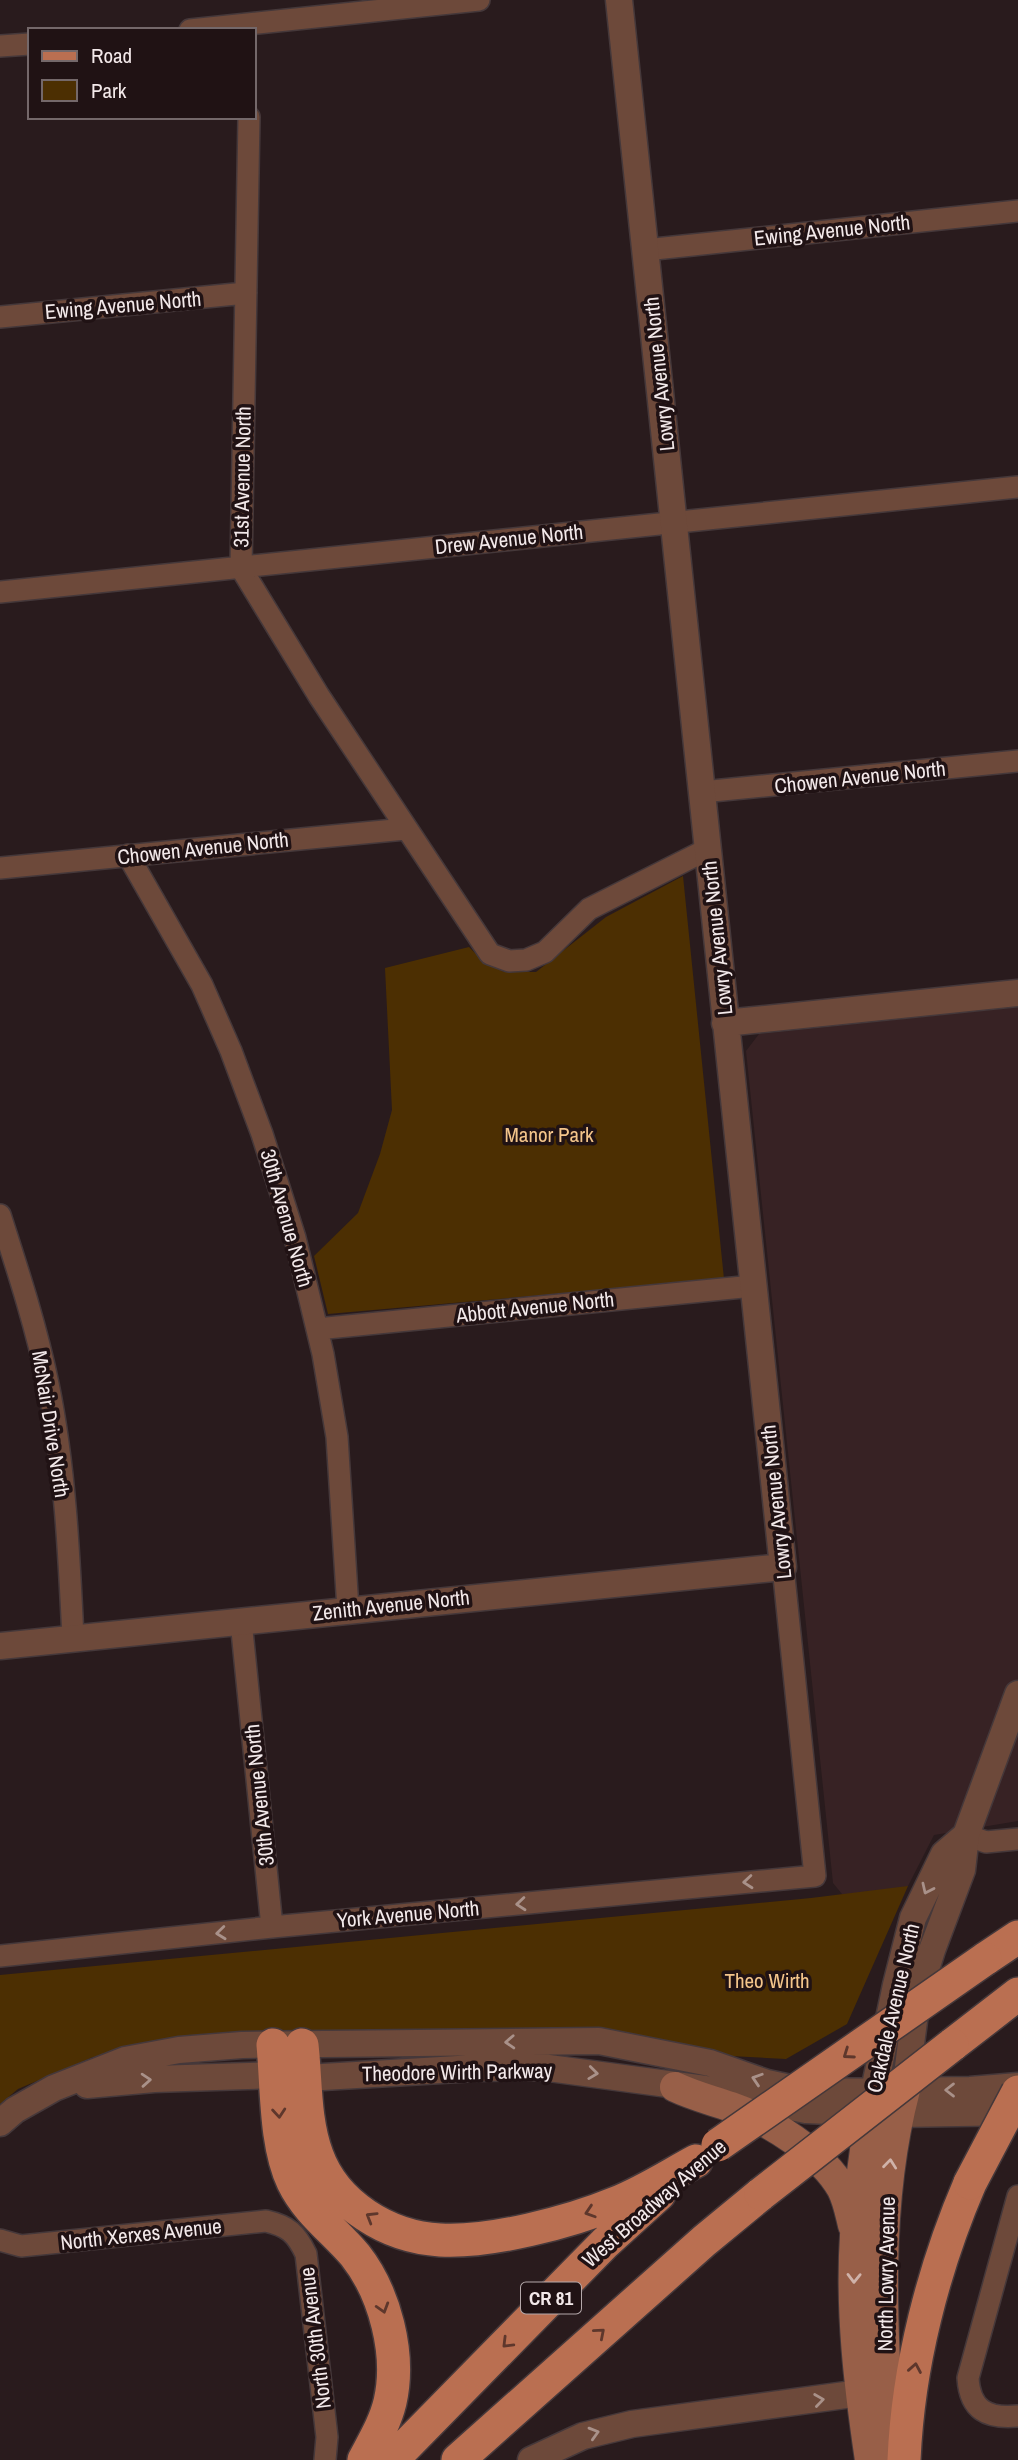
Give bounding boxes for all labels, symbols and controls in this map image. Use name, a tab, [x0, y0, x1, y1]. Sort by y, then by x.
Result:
legend	[28, 28, 256, 119]
text: Road	[91, 41, 132, 70]
text: Park	[91, 76, 127, 105]
street label: Ewing Avenue North	[753, 207, 911, 253]
street label: Ewing Avenue North	[44, 284, 202, 326]
street label: Lowry Avenue North	[636, 296, 682, 452]
street label: 31st Avenue North	[226, 406, 258, 548]
street label: Drew Avenue North	[433, 517, 585, 561]
street label: Chowen Avenue North	[773, 754, 947, 800]
street label: Chowen Avenue North	[116, 825, 290, 871]
street label: Lowry Avenue North	[694, 860, 740, 1016]
park label: Manor Park	[505, 1120, 594, 1149]
street label: 30th Avenue North	[253, 1146, 321, 1290]
street label: Abbott Avenue North	[454, 1284, 615, 1330]
street label: McNair Drive North	[25, 1348, 77, 1500]
street label: Lowry Avenue North	[753, 1424, 799, 1580]
street label: Zenith Avenue North	[311, 1582, 471, 1628]
street label: 30th Avenue North	[237, 1723, 281, 1867]
one-way arrow	[742, 1874, 753, 1889]
one-way arrow	[921, 1882, 935, 1894]
street label: York Avenue North	[336, 1893, 480, 1935]
one-way arrow	[515, 1896, 527, 1911]
street label: Oakdale Avenue North	[859, 1920, 927, 2096]
one-way arrow	[216, 1925, 227, 1940]
park label: Theo Wirth	[724, 1966, 810, 1995]
one-way arrow	[505, 2034, 516, 2049]
one-way arrow	[843, 2046, 856, 2058]
street label: Theodore Wirth Parkway	[362, 2056, 553, 2088]
one-way arrow	[587, 2066, 599, 2081]
one-way arrow	[141, 2073, 152, 2088]
one-way arrow	[752, 2073, 764, 2088]
one-way arrow	[944, 2082, 955, 2098]
one-way arrow	[271, 2108, 286, 2119]
street label: West Broadway Avenue	[576, 2132, 732, 2274]
one-way arrow	[882, 2158, 897, 2170]
street label: North Lowry Avenue	[870, 2196, 902, 2352]
one-way arrow	[585, 2204, 597, 2218]
street label: North Xerxes Avenue	[59, 2211, 223, 2257]
one-way arrow	[365, 2213, 378, 2226]
street label: North 30th Avenue	[292, 2266, 338, 2410]
one-way arrow	[846, 2273, 862, 2284]
road number: CR 81	[521, 2282, 581, 2314]
one-way arrow	[375, 2302, 390, 2314]
one-way arrow	[592, 2329, 605, 2341]
one-way arrow	[503, 2334, 516, 2347]
one-way arrow	[907, 2362, 922, 2374]
one-way arrow	[813, 2392, 824, 2407]
one-way arrow	[588, 2427, 600, 2442]

